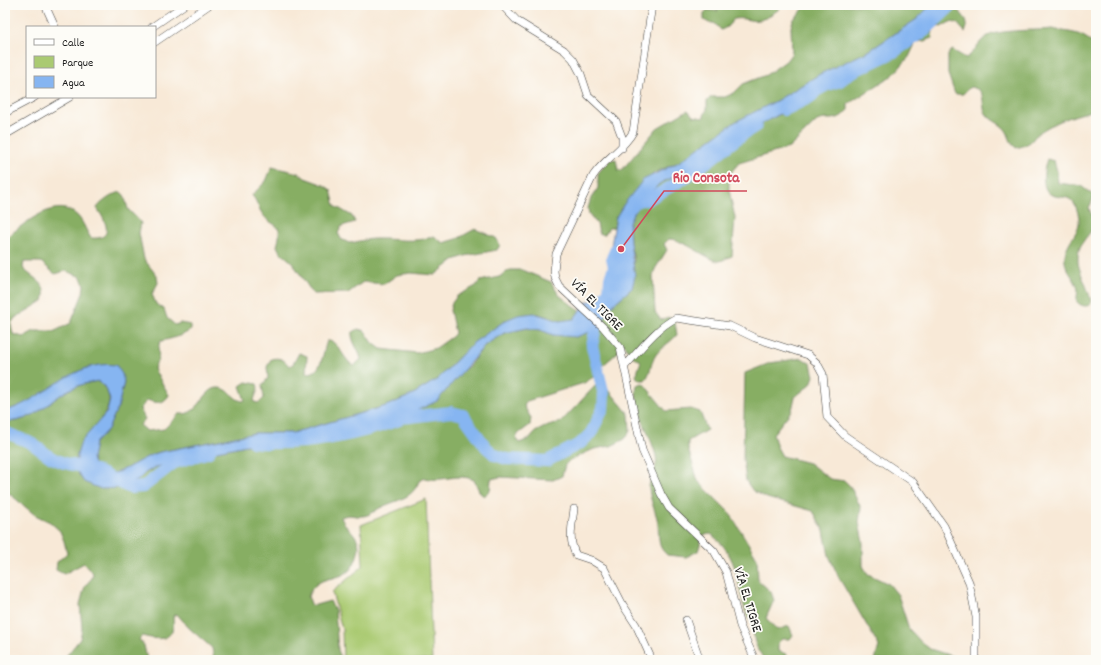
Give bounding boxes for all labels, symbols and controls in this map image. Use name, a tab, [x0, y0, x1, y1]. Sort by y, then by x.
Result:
legend	[26, 26, 156, 98]
text: Calle	[62, 35, 85, 52]
text: Parque	[62, 55, 93, 72]
text: Agua	[62, 75, 85, 92]
callout: Rio Consota	[664, 164, 747, 191]
text: Rio Consota	[673, 168, 740, 190]
street label: VÍA EL TIGRE	[565, 274, 627, 336]
street label: VÍA EL TIGRE	[728, 565, 767, 636]

